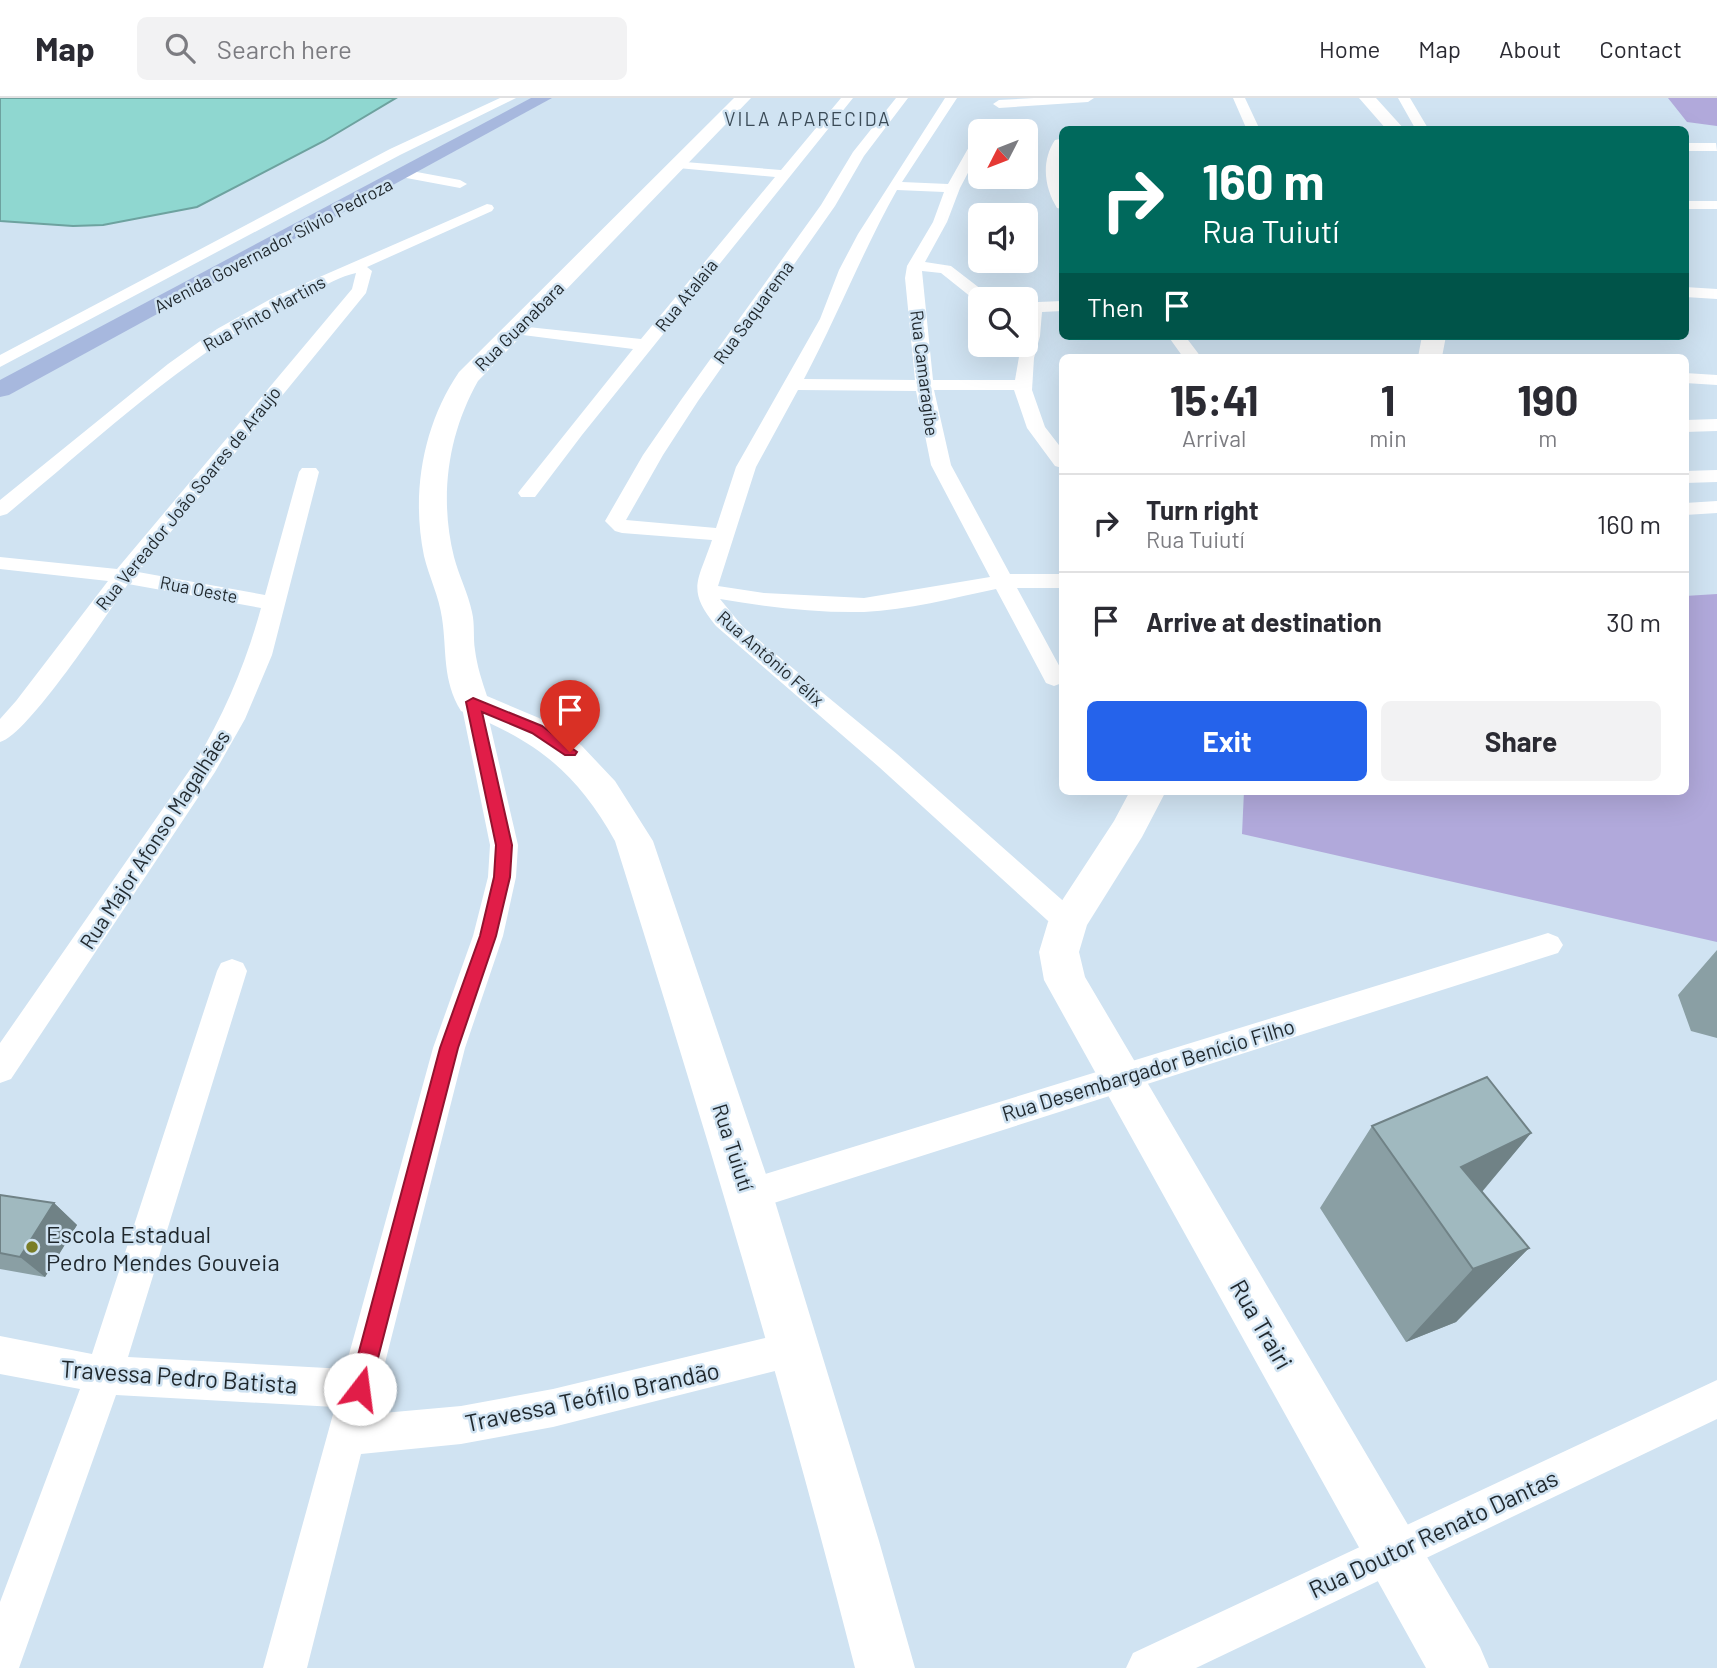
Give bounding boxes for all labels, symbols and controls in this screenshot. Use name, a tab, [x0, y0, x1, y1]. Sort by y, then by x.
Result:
search box	[137, 17, 627, 80]
text: Map	[35, 28, 95, 68]
icon: search	[161, 29, 199, 67]
text: Search here	[217, 33, 352, 64]
text: Home	[1319, 34, 1380, 63]
text: Map	[1418, 34, 1461, 63]
text: About	[1499, 34, 1561, 63]
text: Contact	[1599, 34, 1682, 63]
district label: VILA APARECIDA	[724, 107, 892, 130]
north arrow	[968, 119, 1038, 189]
map controls	[968, 119, 1038, 357]
text: 160 m	[1202, 151, 1324, 210]
icon: right	[1087, 154, 1178, 245]
street label: Avenida Governador Sílvio Pedroza	[150, 173, 396, 317]
button: sound	[968, 203, 1038, 273]
text: Rua Tuiutí	[1202, 211, 1339, 249]
street label: Rua Atalaia	[650, 254, 722, 336]
street label: Rua Saquarema	[708, 256, 798, 368]
street label: Rua Pinto Martins	[199, 270, 329, 356]
street label: Rua Guanabara	[470, 277, 568, 375]
button: search	[968, 287, 1038, 357]
icon: arrive	[1158, 287, 1196, 325]
text: Then	[1087, 291, 1144, 322]
street label: Rua Camaragibe	[906, 309, 944, 437]
text: 15:41	[1170, 374, 1259, 424]
text: 1	[1381, 374, 1395, 424]
text: 190	[1517, 374, 1578, 424]
street label: Rua Vereador João Soares de Araujo	[91, 382, 285, 614]
text: Arrival	[1182, 424, 1246, 452]
text: min	[1369, 424, 1407, 452]
text: m	[1538, 424, 1557, 452]
text: Turn right	[1146, 494, 1259, 525]
icon: right	[1087, 504, 1125, 542]
text: 160 m	[1597, 508, 1661, 539]
text: Rua Tuiutí	[1146, 525, 1245, 553]
street label: Rua Oeste	[158, 571, 240, 607]
icon: arrive	[1087, 602, 1125, 640]
street label: Rua Antônio Félix	[713, 606, 829, 711]
text: Arrive at destination	[1146, 606, 1382, 637]
text: 30 m	[1606, 606, 1661, 637]
pin	[540, 680, 600, 752]
icon: arrive	[551, 691, 589, 729]
button: Exit	[1087, 701, 1367, 781]
button: Share	[1381, 701, 1661, 781]
street label: Rua Major Afonso Magalhães	[74, 725, 234, 953]
street label: Rua Desembargador Benício Filho	[999, 1012, 1297, 1126]
street label: Rua Tuiutí	[708, 1100, 760, 1194]
place label: Escola Estadual Pedro Mendes Gouveia	[46, 1219, 280, 1276]
marker: Escola Estadual Pedro Mendes Gouveia	[24, 1239, 40, 1255]
street label: Rua Trairi	[1225, 1274, 1299, 1374]
position arrow	[323, 1352, 397, 1426]
street label: Travessa Pedro Batista	[60, 1353, 298, 1399]
street label: Travessa Teófilo Brandão	[462, 1355, 722, 1437]
street label: Rua Doutor Renato Dantas	[1304, 1462, 1562, 1604]

